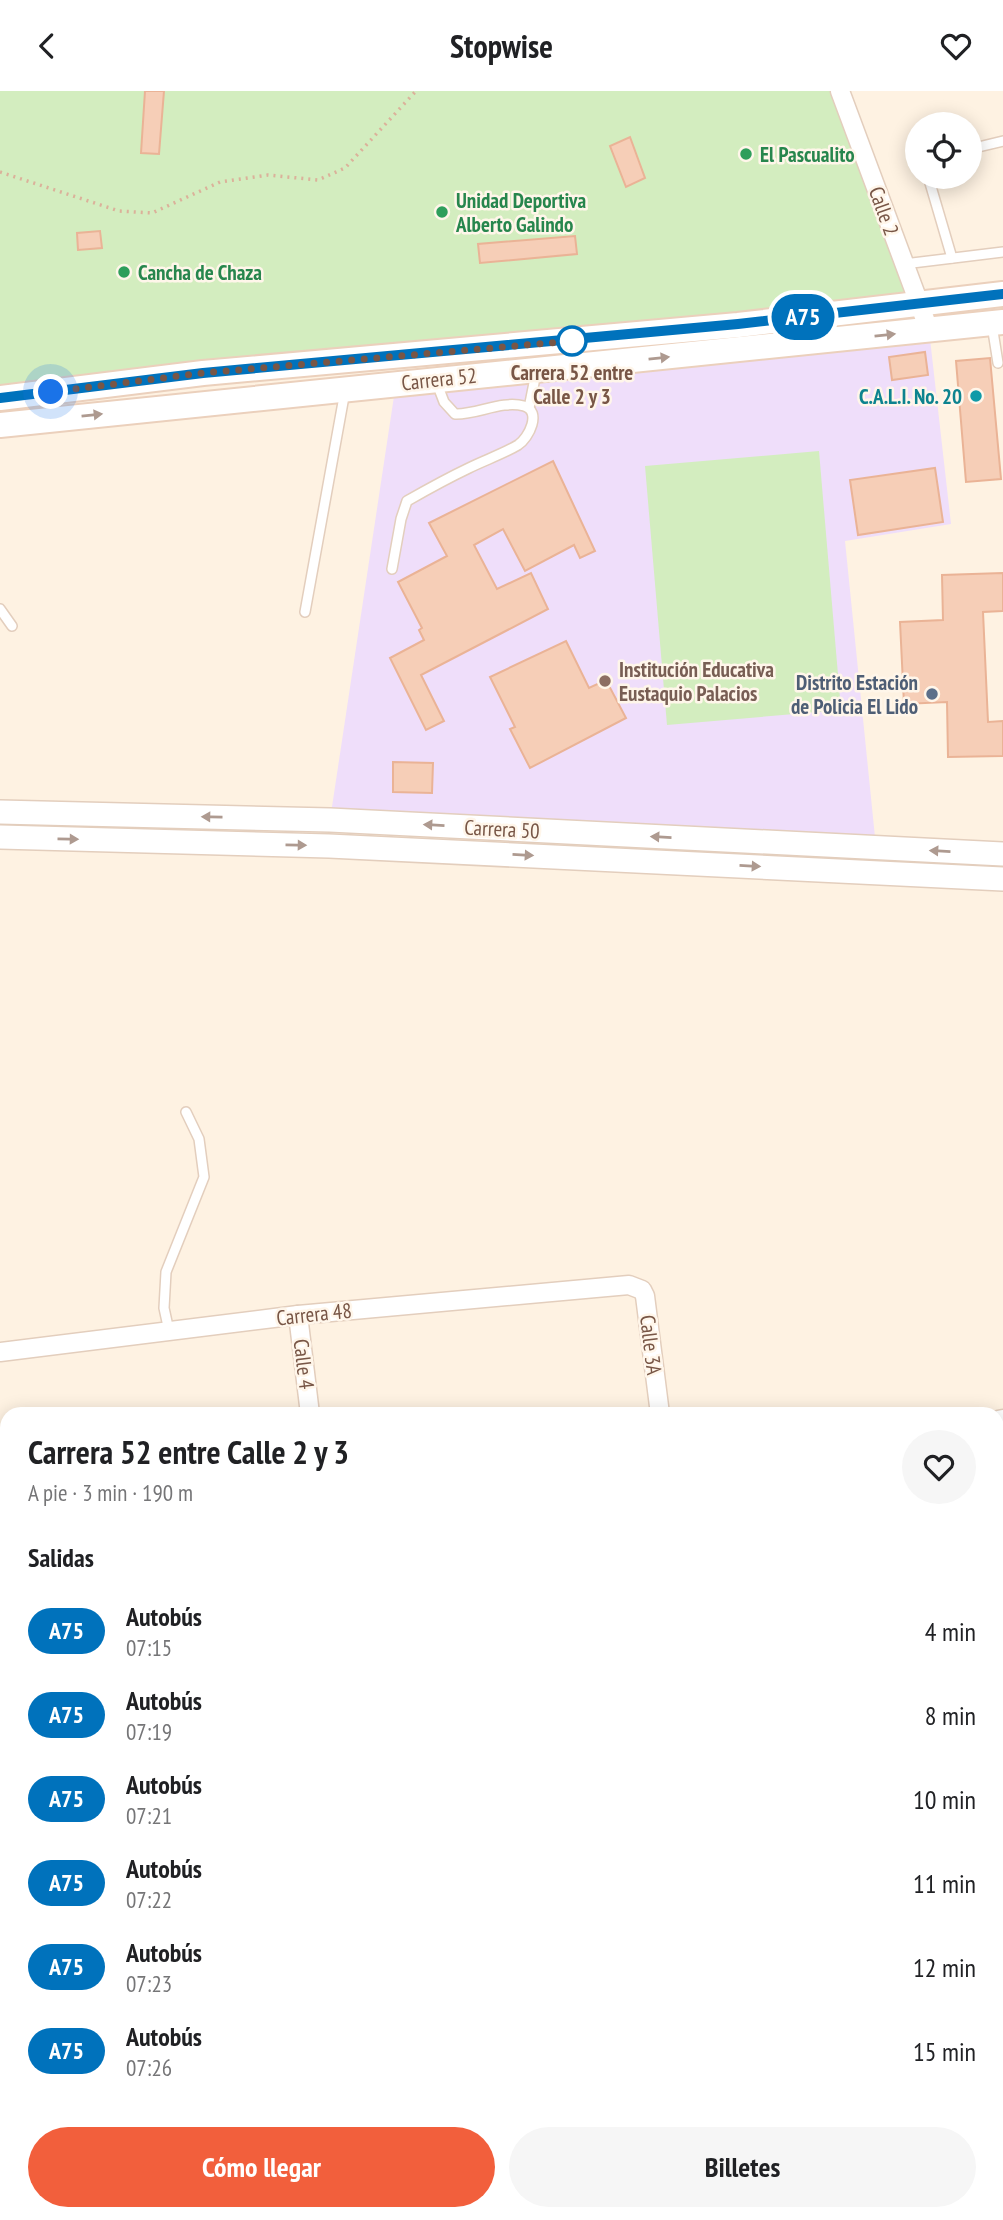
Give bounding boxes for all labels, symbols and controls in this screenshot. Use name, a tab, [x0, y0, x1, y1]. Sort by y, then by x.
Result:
text: Stopwise	[450, 25, 553, 67]
icon: back	[28, 27, 66, 65]
icon: heart	[937, 27, 975, 65]
map controls	[905, 112, 982, 189]
button: locate	[905, 112, 982, 189]
place label: El Pascualito	[760, 141, 855, 168]
marker: El Pascualito	[738, 146, 754, 162]
street label: Calle 2	[863, 183, 905, 239]
place label: Unidad Deportiva Alberto Galindo	[455, 187, 586, 238]
marker: Unidad Deportiva Alberto Galindo	[434, 204, 450, 220]
place label: Cancha de Chaza	[138, 259, 262, 286]
marker: Cancha de Chaza	[116, 264, 132, 280]
line badge: A75	[763, 294, 843, 340]
text: A75	[786, 301, 820, 332]
marker: Carrera 52 entre Calle 2 y 3	[557, 326, 587, 356]
one-way arrow	[875, 329, 897, 340]
one-way arrow	[648, 352, 670, 363]
place label: Carrera 52 entre Calle 2 y 3	[511, 359, 633, 410]
street label: Carrera 52	[400, 362, 478, 396]
your location	[33, 374, 68, 409]
place label: C.A.L.I. No. 20	[859, 383, 962, 410]
marker: C.A.L.I. No. 20	[968, 388, 984, 404]
one-way arrow	[81, 410, 103, 421]
place label: Institución Educativa Eustaquio Palacios	[619, 656, 774, 707]
place label: Distrito Estación de Policia El Lido	[791, 669, 918, 720]
marker: Institución Educativa Eustaquio Palacios	[597, 673, 613, 689]
marker: Distrito Estación de Policia El Lido	[924, 686, 940, 702]
one-way arrow	[201, 811, 223, 823]
street label: Carrera 50	[464, 814, 540, 844]
one-way arrow	[423, 820, 445, 831]
one-way arrow	[650, 831, 672, 842]
one-way arrow	[57, 833, 79, 845]
one-way arrow	[285, 839, 307, 850]
one-way arrow	[928, 845, 950, 856]
one-way arrow	[512, 849, 534, 860]
one-way arrow	[739, 860, 761, 871]
street label: Carrera 48	[275, 1297, 353, 1331]
street label: Calle 3A	[634, 1314, 668, 1377]
street label: Calle 4	[288, 1337, 321, 1391]
text: Carrera 52 entre Calle 2 y 3	[28, 1430, 349, 1473]
button: heart	[902, 1430, 976, 1504]
text: A pie · 3 min · 190 m	[28, 1478, 193, 1507]
text: Salidas	[28, 1541, 94, 1574]
text: Autobús	[126, 1600, 202, 1633]
text: A75	[49, 1615, 84, 1646]
text: 4 min	[925, 1615, 976, 1648]
text: 07:15	[126, 1633, 172, 1662]
text: Autobús	[126, 1684, 202, 1717]
text: A75	[49, 1699, 84, 1730]
text: 8 min	[925, 1699, 976, 1732]
text: 07:19	[126, 1717, 172, 1746]
text: Autobús	[126, 1768, 202, 1801]
text: A75	[49, 1783, 84, 1814]
text: 10 min	[913, 1783, 976, 1816]
text: 07:21	[126, 1801, 172, 1830]
text: Autobús	[126, 1852, 202, 1885]
text: A75	[49, 1867, 84, 1898]
text: 11 min	[913, 1867, 976, 1900]
text: 07:22	[126, 1885, 172, 1914]
text: Autobús	[126, 1936, 202, 1969]
text: A75	[49, 1951, 84, 1982]
text: 12 min	[913, 1951, 976, 1984]
text: 07:23	[126, 1969, 172, 1998]
text: Autobús	[126, 2020, 202, 2053]
text: A75	[49, 2035, 84, 2066]
text: 15 min	[913, 2035, 976, 2068]
text: 07:26	[126, 2053, 172, 2082]
button: Cómo llegar	[28, 2127, 495, 2207]
button: Billetes	[509, 2127, 976, 2207]

